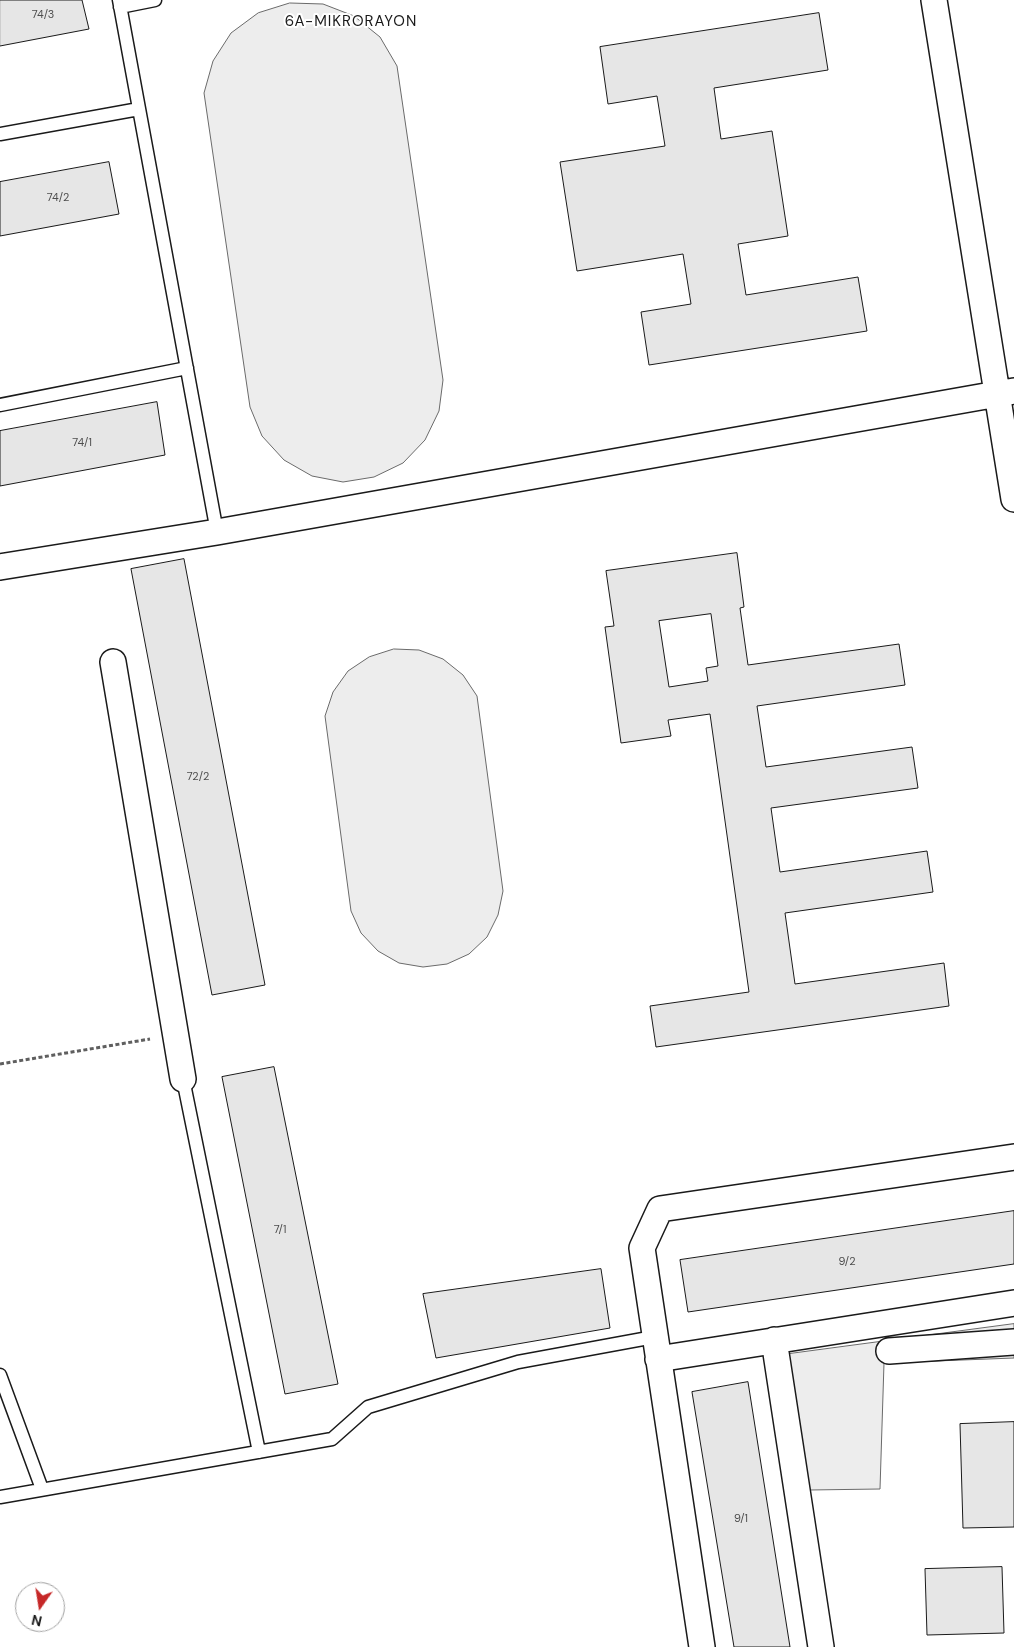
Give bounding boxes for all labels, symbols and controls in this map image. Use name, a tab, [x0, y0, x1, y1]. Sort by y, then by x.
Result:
house number: 74/3	[32, 8, 54, 22]
district label: 6A-MIKRORAYON	[283, 13, 419, 31]
house number: 74/2	[47, 191, 69, 205]
house number: 74/1	[72, 436, 92, 450]
house number: 72/2	[187, 770, 209, 784]
house number: 7/1	[274, 1223, 286, 1237]
house number: 9/2	[838, 1255, 856, 1269]
house number: 9/1	[734, 1512, 748, 1526]
north arrow	[15, 1582, 65, 1632]
text: N	[30, 1611, 44, 1631]

